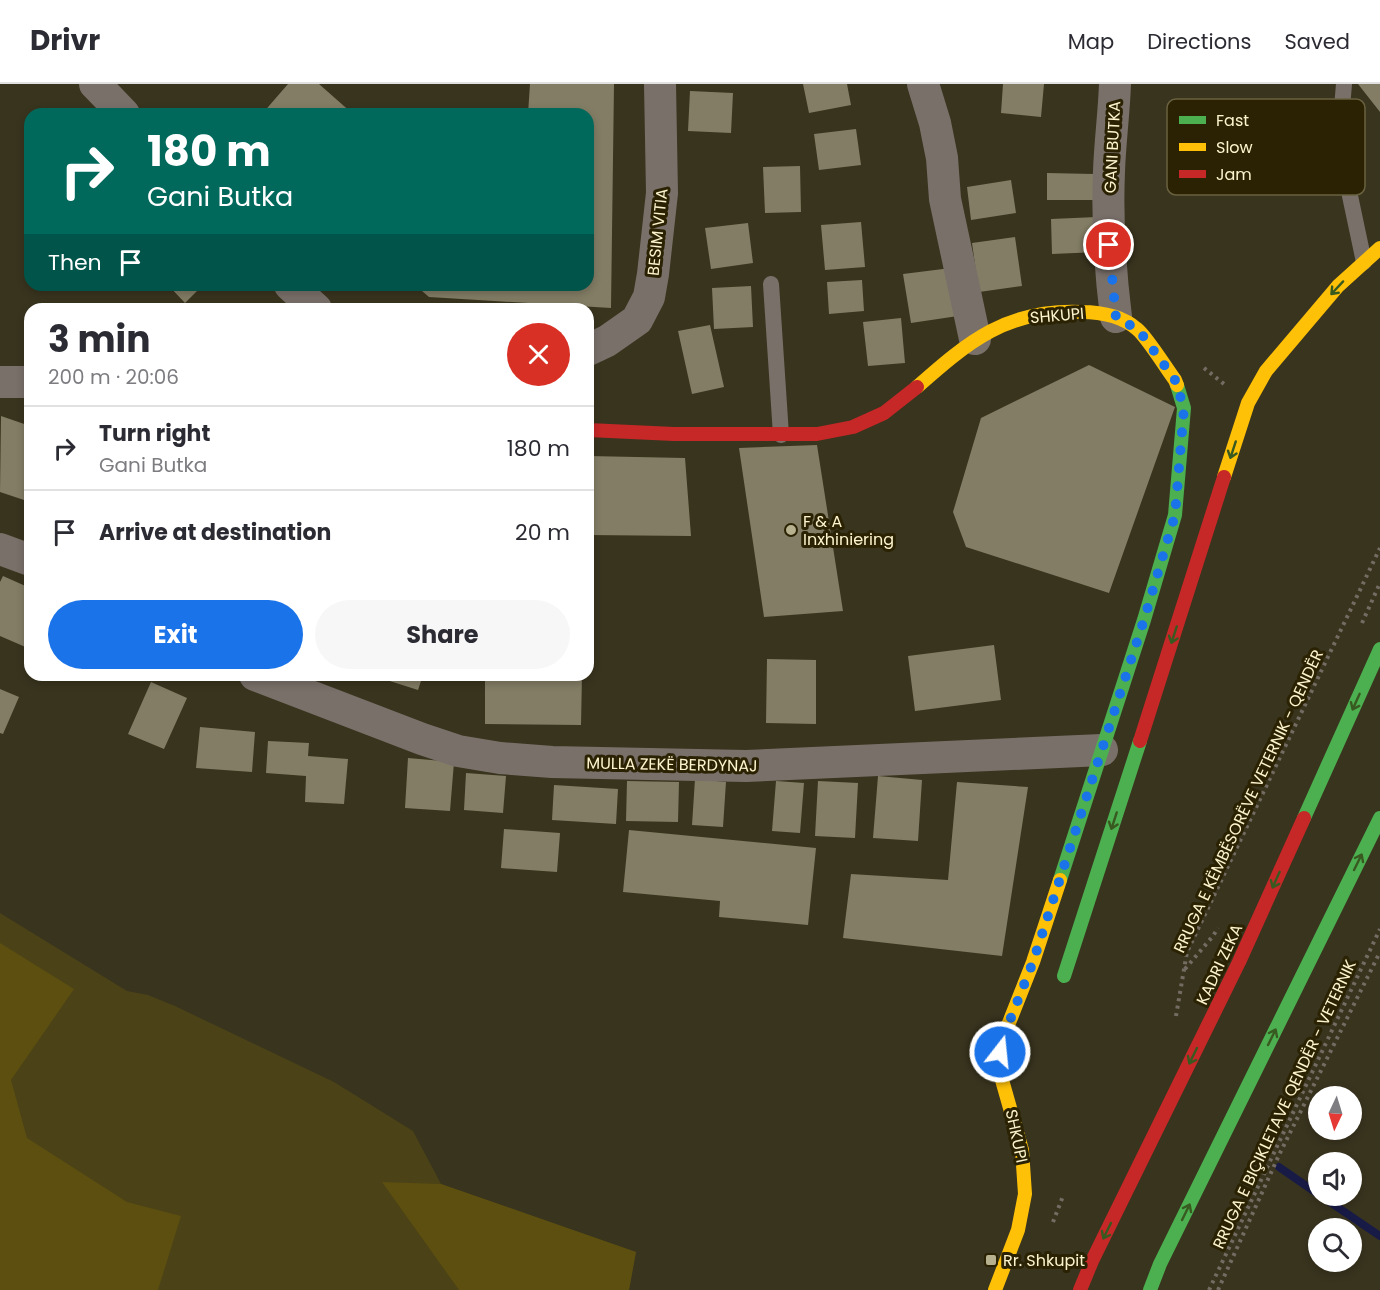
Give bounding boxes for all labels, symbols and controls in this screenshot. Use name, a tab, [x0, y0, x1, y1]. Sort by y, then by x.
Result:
text: Drivr	[30, 21, 100, 60]
text: Map	[1068, 27, 1114, 56]
text: Directions	[1147, 27, 1251, 56]
text: Saved	[1284, 27, 1350, 56]
legend	[1167, 99, 1365, 195]
street label: GANI BUTKA	[1099, 100, 1126, 194]
text: Fast	[1216, 109, 1249, 132]
text: 180 m	[147, 122, 271, 181]
icon: right	[48, 132, 126, 210]
text: Slow	[1216, 136, 1253, 159]
text: Jam	[1216, 163, 1252, 186]
text: Gani Butka	[147, 178, 293, 215]
street label: BESIM VITIA	[641, 187, 674, 277]
pin	[1083, 219, 1134, 270]
icon: arrive	[1092, 228, 1125, 261]
icon: arrive	[114, 246, 147, 279]
text: Then	[48, 247, 102, 278]
one-way arrow	[1330, 280, 1344, 295]
street label: SHKUPI	[1029, 302, 1085, 329]
text: 3 min	[48, 314, 150, 365]
button: close	[507, 323, 570, 386]
text: 200 m · 20:06	[48, 363, 179, 391]
text: Turn right	[99, 418, 210, 449]
icon: right	[48, 432, 81, 465]
text: 180 m	[507, 433, 570, 464]
one-way arrow	[1227, 440, 1238, 459]
text: Gani Butka	[99, 451, 207, 479]
place label: F & A Inxhiniering	[803, 510, 894, 551]
icon: arrive	[48, 516, 81, 549]
text: Arrive at destination	[99, 517, 331, 548]
text: 20 m	[515, 517, 570, 548]
marker: F & A Inxhiniering	[784, 523, 798, 537]
button: Exit	[48, 600, 303, 669]
button: Share	[315, 600, 570, 669]
one-way arrow	[1168, 625, 1179, 644]
street label: RRUGA E KËMBËSORËVE VETERNIK - QENDËR	[1168, 646, 1329, 957]
one-way arrow	[1350, 693, 1361, 711]
street label: MULLA ZEKË BERDYNAJ	[586, 752, 758, 777]
one-way arrow	[1108, 811, 1119, 830]
one-way arrow	[1353, 853, 1365, 871]
one-way arrow	[1269, 871, 1280, 889]
street label: KADRI ZEKA	[1191, 920, 1248, 1008]
street label: RRUGA E BIÇIKLETAVE QENDËR - VETERNIK	[1207, 955, 1362, 1253]
position arrow	[968, 1020, 1032, 1084]
one-way arrow	[1267, 1028, 1278, 1046]
one-way arrow	[1186, 1047, 1198, 1065]
north arrow	[1308, 1086, 1362, 1140]
map controls	[1308, 1086, 1362, 1272]
street label: SHKUPI	[1000, 1107, 1033, 1165]
button: sound	[1308, 1152, 1362, 1206]
one-way arrow	[1180, 1203, 1192, 1221]
button: search	[1308, 1218, 1362, 1272]
one-way arrow	[1100, 1222, 1112, 1240]
place label: Rr. Shkupit	[1003, 1249, 1085, 1272]
marker: Rr. Shkupit	[984, 1253, 998, 1267]

